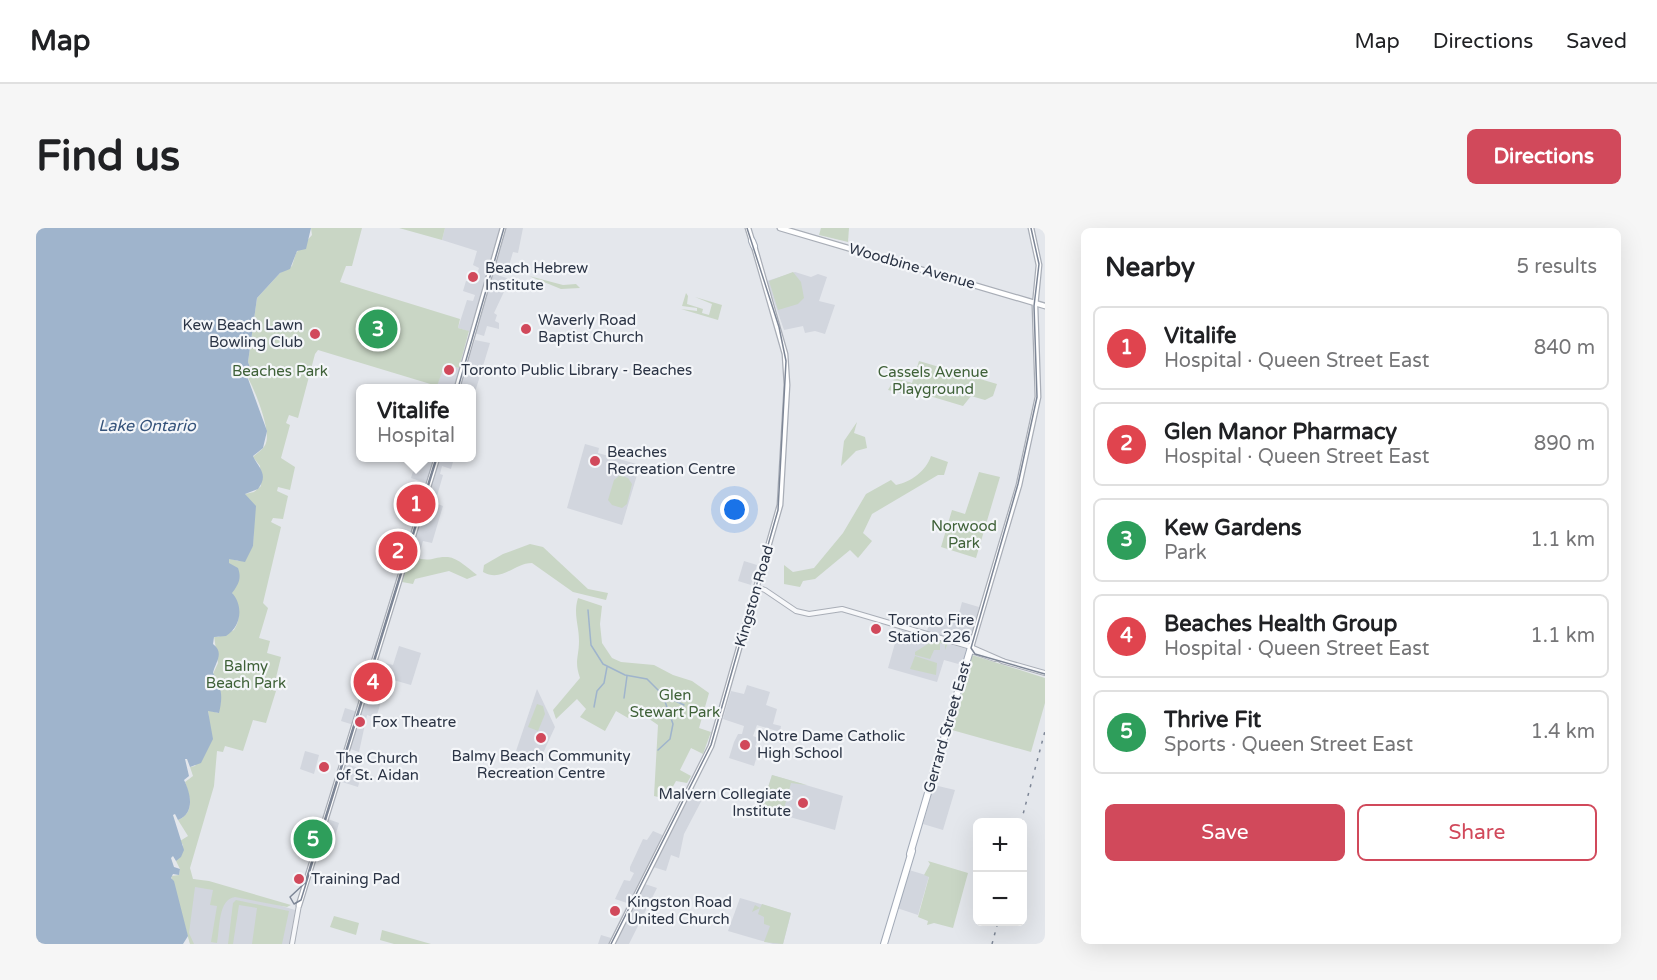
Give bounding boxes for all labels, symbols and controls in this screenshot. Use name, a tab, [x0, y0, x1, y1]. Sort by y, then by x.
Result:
text: Map	[30, 24, 90, 58]
text: Map	[1354, 29, 1400, 54]
text: Directions	[1433, 29, 1533, 54]
text: Saved	[1566, 29, 1627, 54]
button: Directions	[1467, 129, 1621, 184]
text: Find us	[36, 131, 180, 182]
street label: Woodbine Avenue	[847, 239, 977, 293]
text: Nearby	[1105, 252, 1195, 283]
text: 5 results	[1517, 255, 1597, 279]
place label: Beach Hebrew Institute	[485, 259, 588, 294]
marker: Beach Hebrew Institute	[466, 270, 480, 284]
pin: 3	[358, 306, 398, 352]
place label: Waverly Road Baptist Church	[538, 311, 644, 346]
place label: Kew Beach Lawn Bowling Club	[183, 316, 303, 351]
marker: Waverly Road Baptist Church	[519, 322, 533, 336]
text: Vitalife	[1164, 323, 1236, 349]
marker: Kew Beach Lawn Bowling Club	[308, 327, 322, 341]
text: 1	[1120, 336, 1133, 360]
text: 840 m	[1534, 336, 1595, 360]
text: Hospital · Queen Street East	[1164, 349, 1429, 373]
place label: Toronto Public Library - Beaches	[461, 361, 692, 379]
park label: Beaches Park	[232, 362, 328, 380]
marker: Toronto Public Library - Beaches	[442, 363, 456, 377]
park label: Cassels Avenue Playground	[878, 363, 988, 398]
popup	[356, 384, 476, 462]
text: Vitalife	[377, 398, 449, 424]
water label: Lake Ontario	[98, 416, 197, 436]
text: Glen Manor Pharmacy	[1164, 419, 1397, 445]
text: Hospital	[377, 424, 455, 448]
text: 2	[1120, 432, 1133, 456]
text: 890 m	[1534, 432, 1595, 456]
place label: Beaches Recreation Centre	[607, 443, 735, 478]
text: Hospital · Queen Street East	[1164, 445, 1429, 469]
marker: Beaches Recreation Centre	[588, 454, 602, 468]
pin: 1	[396, 482, 436, 526]
your location	[720, 495, 749, 524]
text: Kew Gardens	[1164, 515, 1302, 541]
park label: Norwood Park	[931, 517, 997, 552]
pin: 2	[378, 528, 418, 574]
text: 3	[1120, 528, 1133, 552]
text: 1.1 km	[1530, 528, 1595, 552]
text: Park	[1164, 541, 1207, 565]
street label: Kingston Road	[731, 543, 777, 649]
place label: Toronto Fire Station 226	[888, 611, 974, 646]
text: Beaches Health Group	[1164, 611, 1397, 637]
marker: Toronto Fire Station 226	[869, 622, 883, 636]
text: 4	[1120, 624, 1133, 648]
text: 1.1 km	[1530, 624, 1595, 648]
text: Hospital · Queen Street East	[1164, 637, 1429, 661]
park label: Balmy Beach Park	[206, 657, 286, 692]
street label: Gerrard Street East	[920, 659, 974, 795]
pin: 4	[354, 660, 392, 704]
park label: Glen Stewart Park	[630, 686, 720, 721]
text: Thrive Fit	[1164, 707, 1261, 733]
place label: Fox Theatre	[372, 713, 456, 731]
marker: Fox Theatre	[353, 715, 367, 729]
text: 5	[1120, 720, 1133, 744]
text: 1.4 km	[1531, 720, 1595, 744]
place label: Notre Dame Catholic High School	[757, 727, 905, 762]
marker: Balmy Beach Community Recreation Centre	[534, 731, 548, 745]
text: Sports · Queen Street East	[1164, 733, 1413, 757]
marker: Notre Dame Catholic High School	[738, 738, 752, 752]
place label: Balmy Beach Community Recreation Centre	[452, 747, 630, 782]
place label: The Church of St. Aidan	[336, 749, 419, 784]
marker: The Church of St. Aidan	[317, 760, 331, 774]
place label: Malvern Collegiate Institute	[658, 785, 791, 820]
marker: Malvern Collegiate Institute	[796, 796, 810, 810]
button: Save	[1105, 804, 1345, 861]
button: Share	[1357, 804, 1597, 861]
pin: 5	[294, 816, 332, 862]
map controls	[973, 818, 1027, 926]
button: +	[973, 818, 1027, 872]
place label: Training Pad	[311, 870, 400, 888]
marker: Training Pad	[292, 872, 306, 886]
button: −	[973, 872, 1027, 926]
place label: Kingston Road United Church	[627, 893, 732, 928]
marker: Kingston Road United Church	[608, 904, 622, 918]

